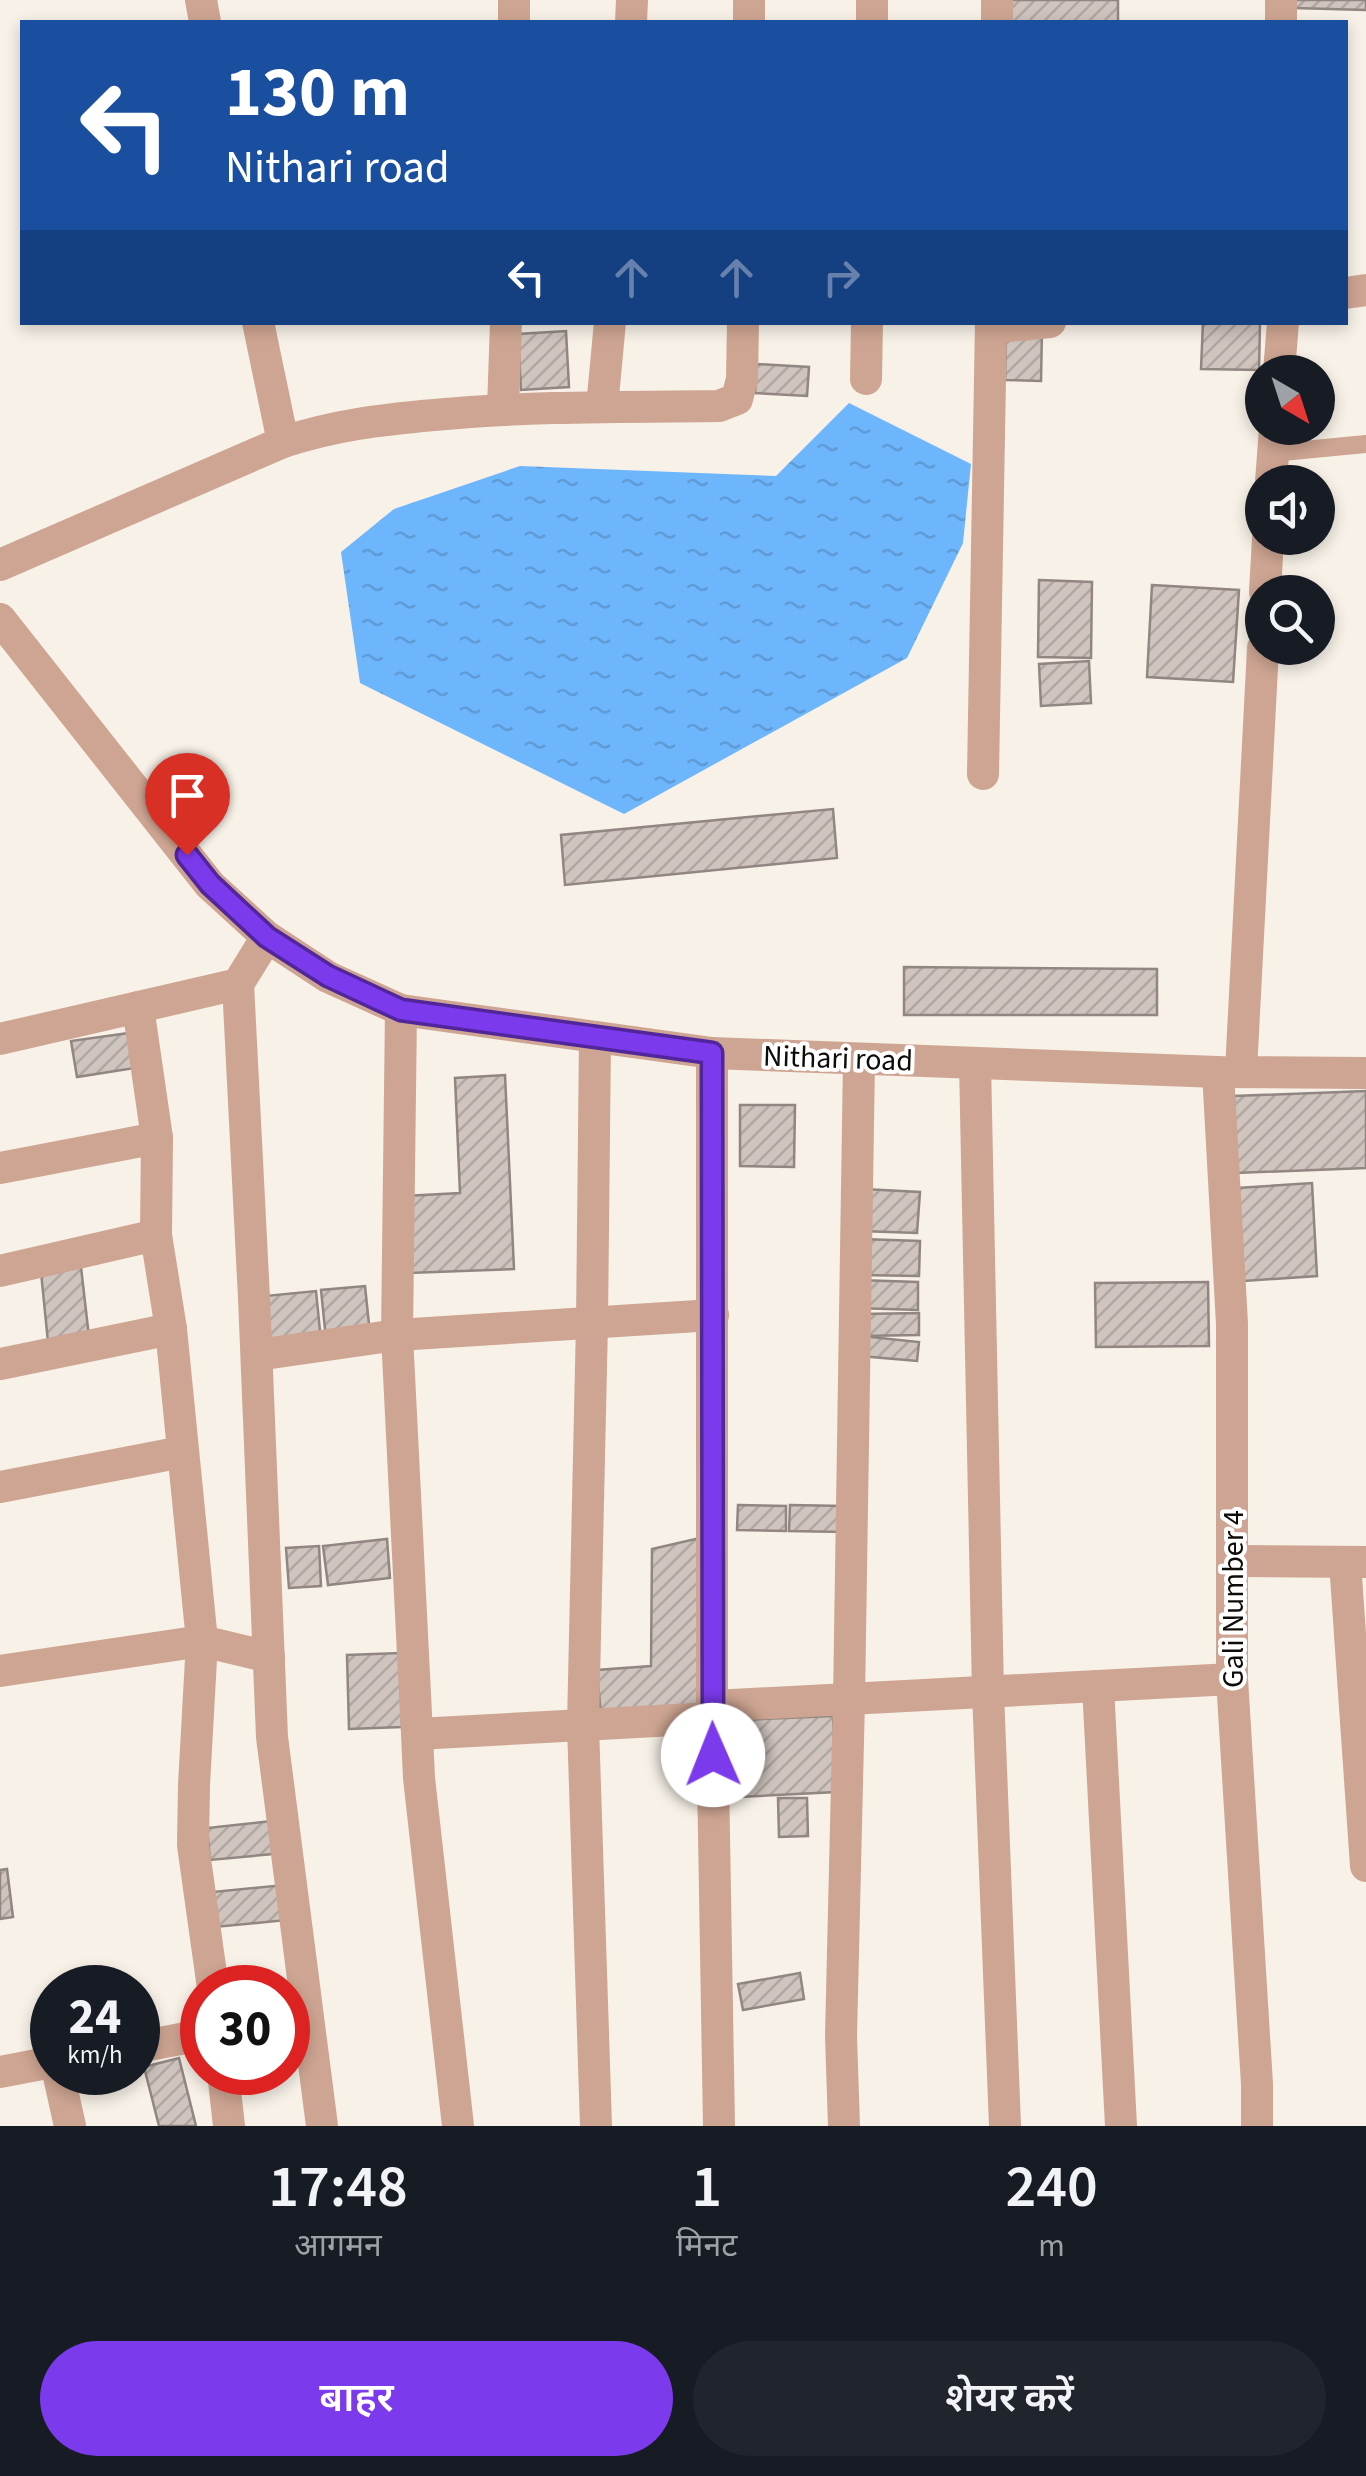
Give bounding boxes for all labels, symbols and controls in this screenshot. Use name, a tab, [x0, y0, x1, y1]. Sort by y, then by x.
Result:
text: 130 m	[225, 43, 410, 143]
icon: left	[60, 60, 190, 190]
text: Nithari road	[225, 136, 450, 200]
icon: left	[499, 250, 554, 305]
icon: ahead	[604, 250, 659, 305]
icon: ahead	[709, 250, 764, 305]
icon: right	[814, 250, 869, 305]
north arrow	[1245, 355, 1335, 445]
map controls	[1245, 355, 1335, 665]
button: sound	[1245, 465, 1335, 555]
button: search	[1245, 575, 1335, 665]
pin	[145, 753, 230, 856]
icon: arrive	[160, 768, 215, 823]
street label: Nithari road	[762, 1034, 914, 1083]
street label: Gali Number 4	[1212, 1510, 1255, 1688]
position arrow	[661, 1703, 765, 1807]
speed limit sign: 30	[180, 1965, 310, 2095]
text: 24	[69, 1982, 121, 2053]
text: km/h	[67, 2037, 123, 2073]
text: 17:48	[268, 2145, 408, 2230]
text: 1	[691, 2145, 722, 2230]
text: 240	[1005, 2145, 1098, 2230]
text: आगमन	[294, 2223, 382, 2269]
text: मिनट	[676, 2223, 737, 2269]
text: m	[1038, 2223, 1065, 2269]
button: बाहर	[40, 2341, 673, 2456]
button: शेयर करें	[693, 2341, 1326, 2456]

